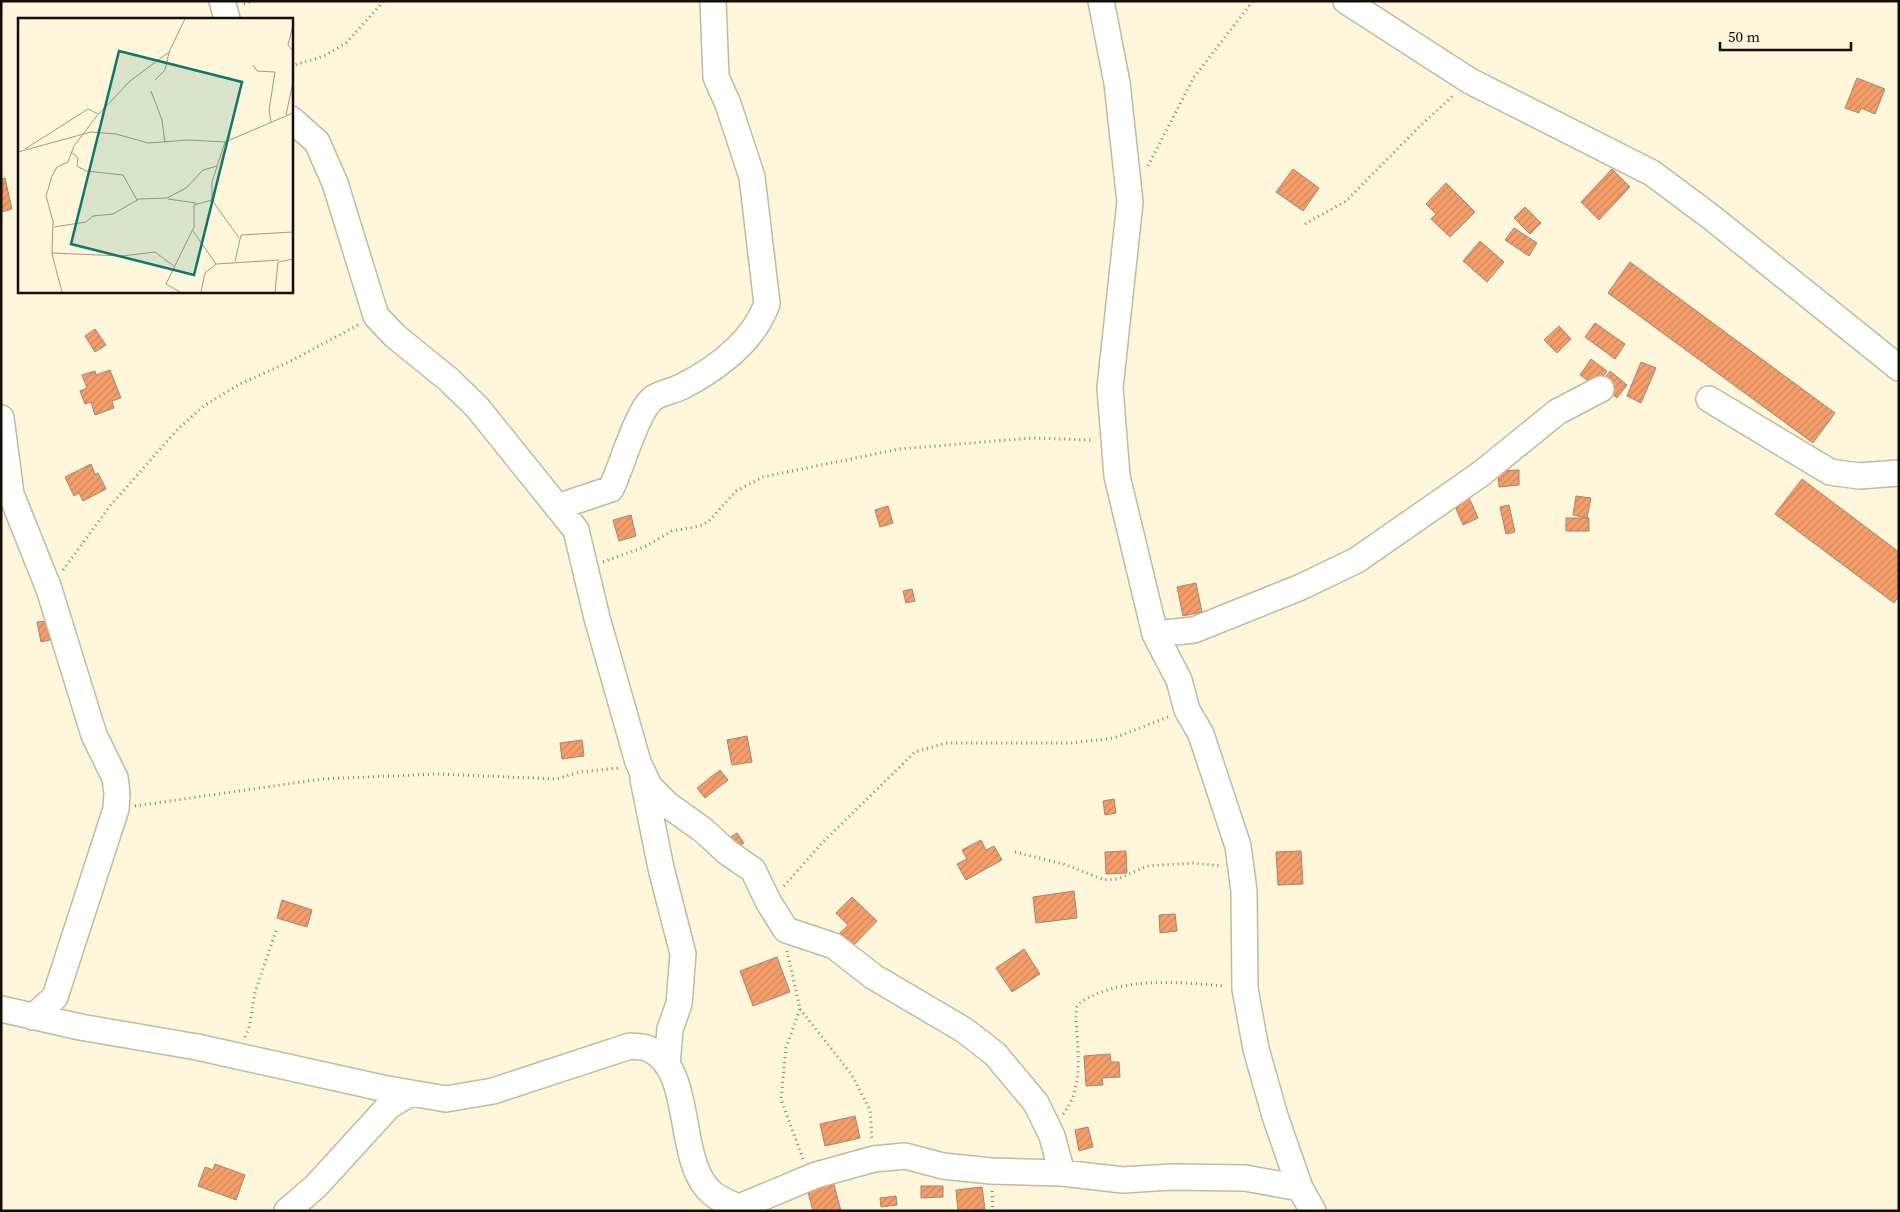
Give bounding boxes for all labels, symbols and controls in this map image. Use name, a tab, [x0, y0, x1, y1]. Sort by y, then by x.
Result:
inset map	[18, 18, 292, 292]
scale bar	[1720, 20, 1851, 52]
text: 50 m	[1728, 26, 1760, 47]

